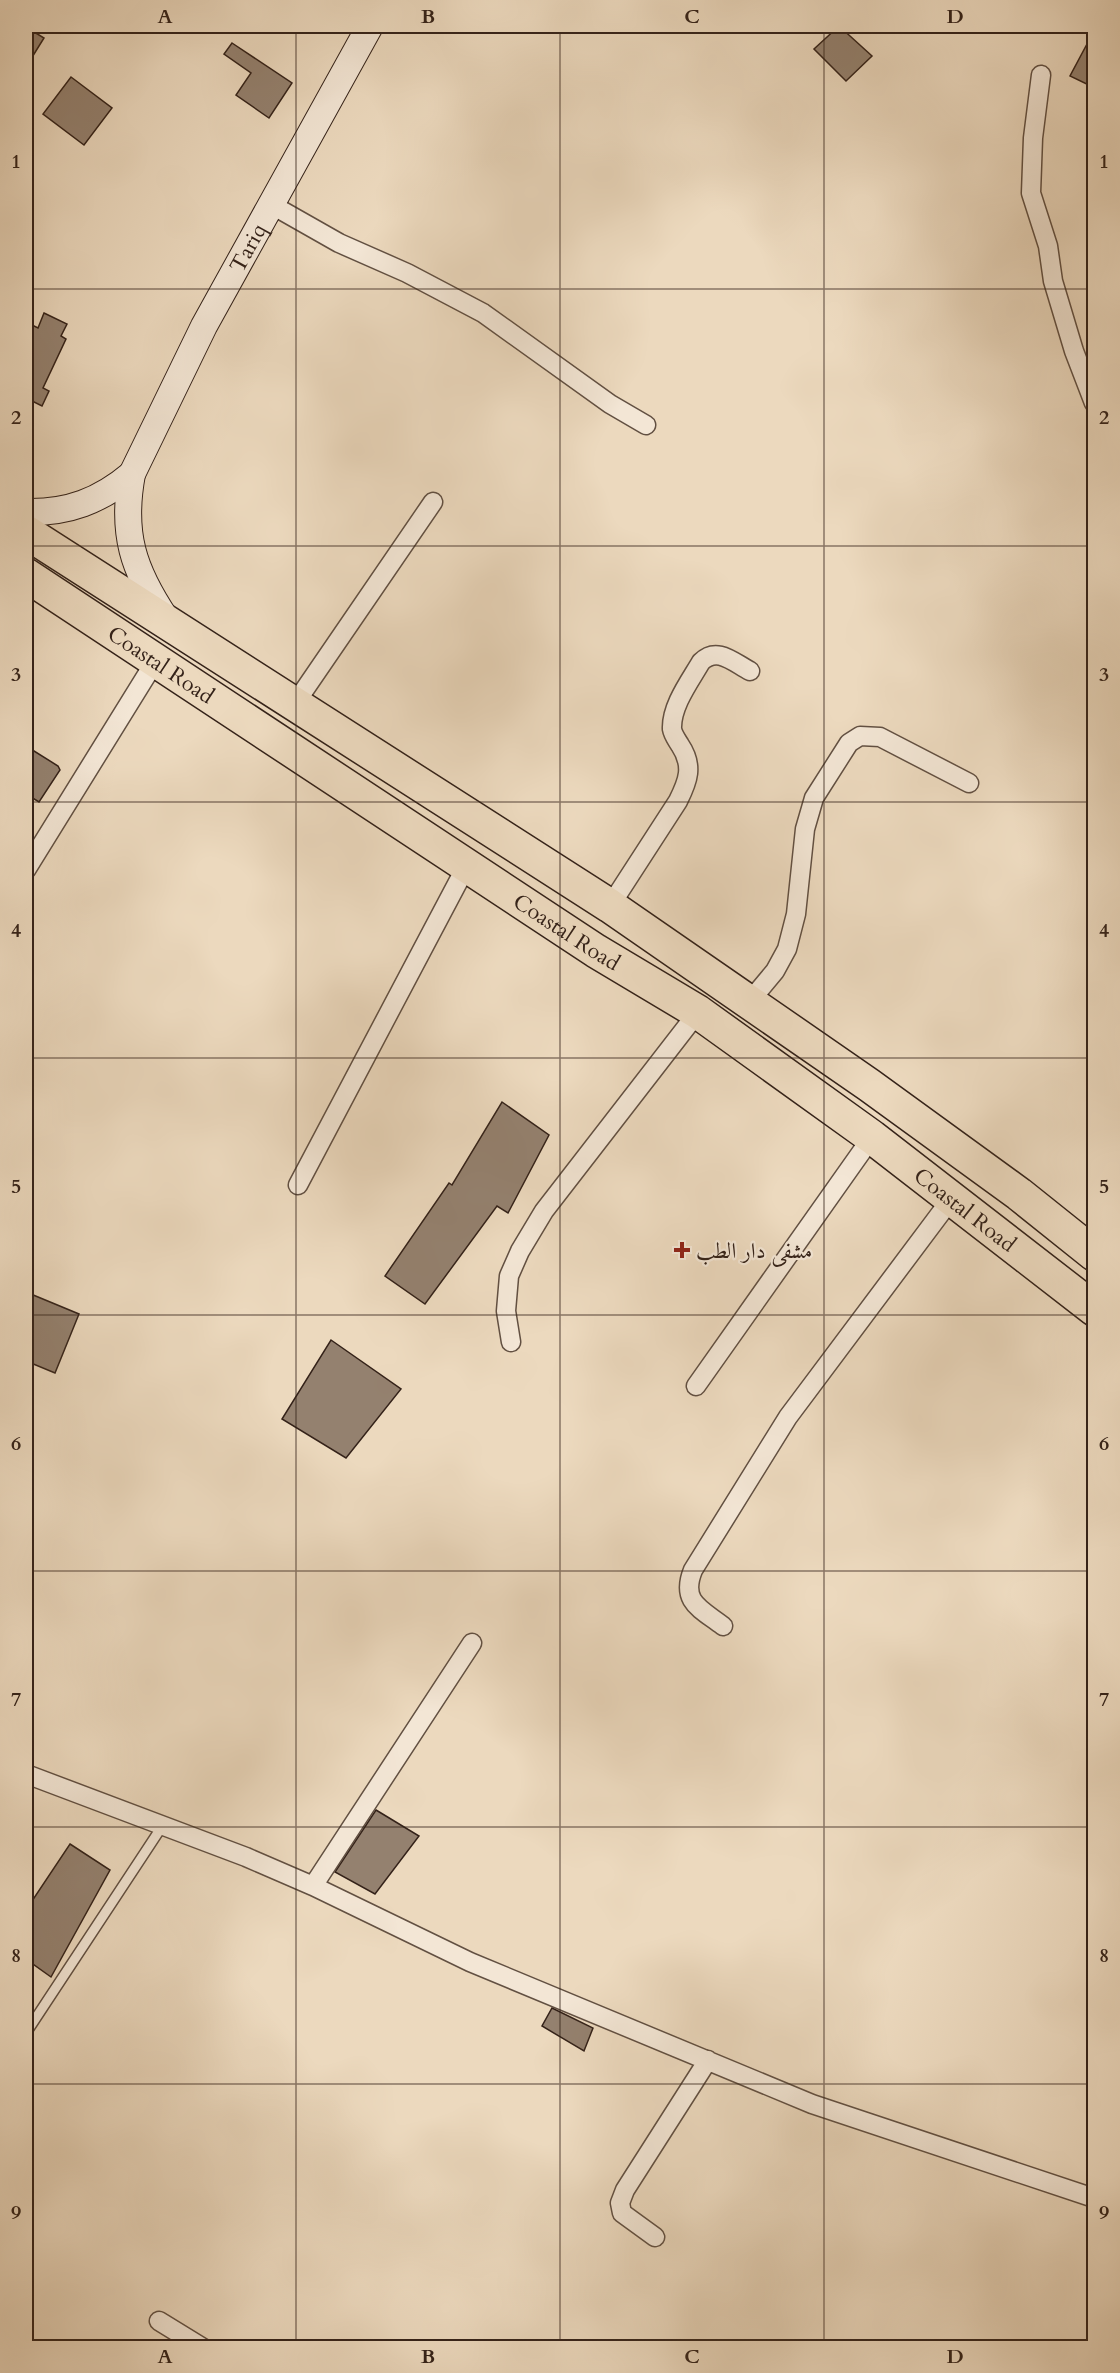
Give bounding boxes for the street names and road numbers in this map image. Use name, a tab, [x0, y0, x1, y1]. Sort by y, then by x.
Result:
street label: Tariq	[223, 218, 274, 278]
street label: Coastal Road	[101, 619, 220, 711]
street label: Coastal Road	[507, 887, 626, 978]
street label: Coastal Road	[907, 1161, 1022, 1259]

